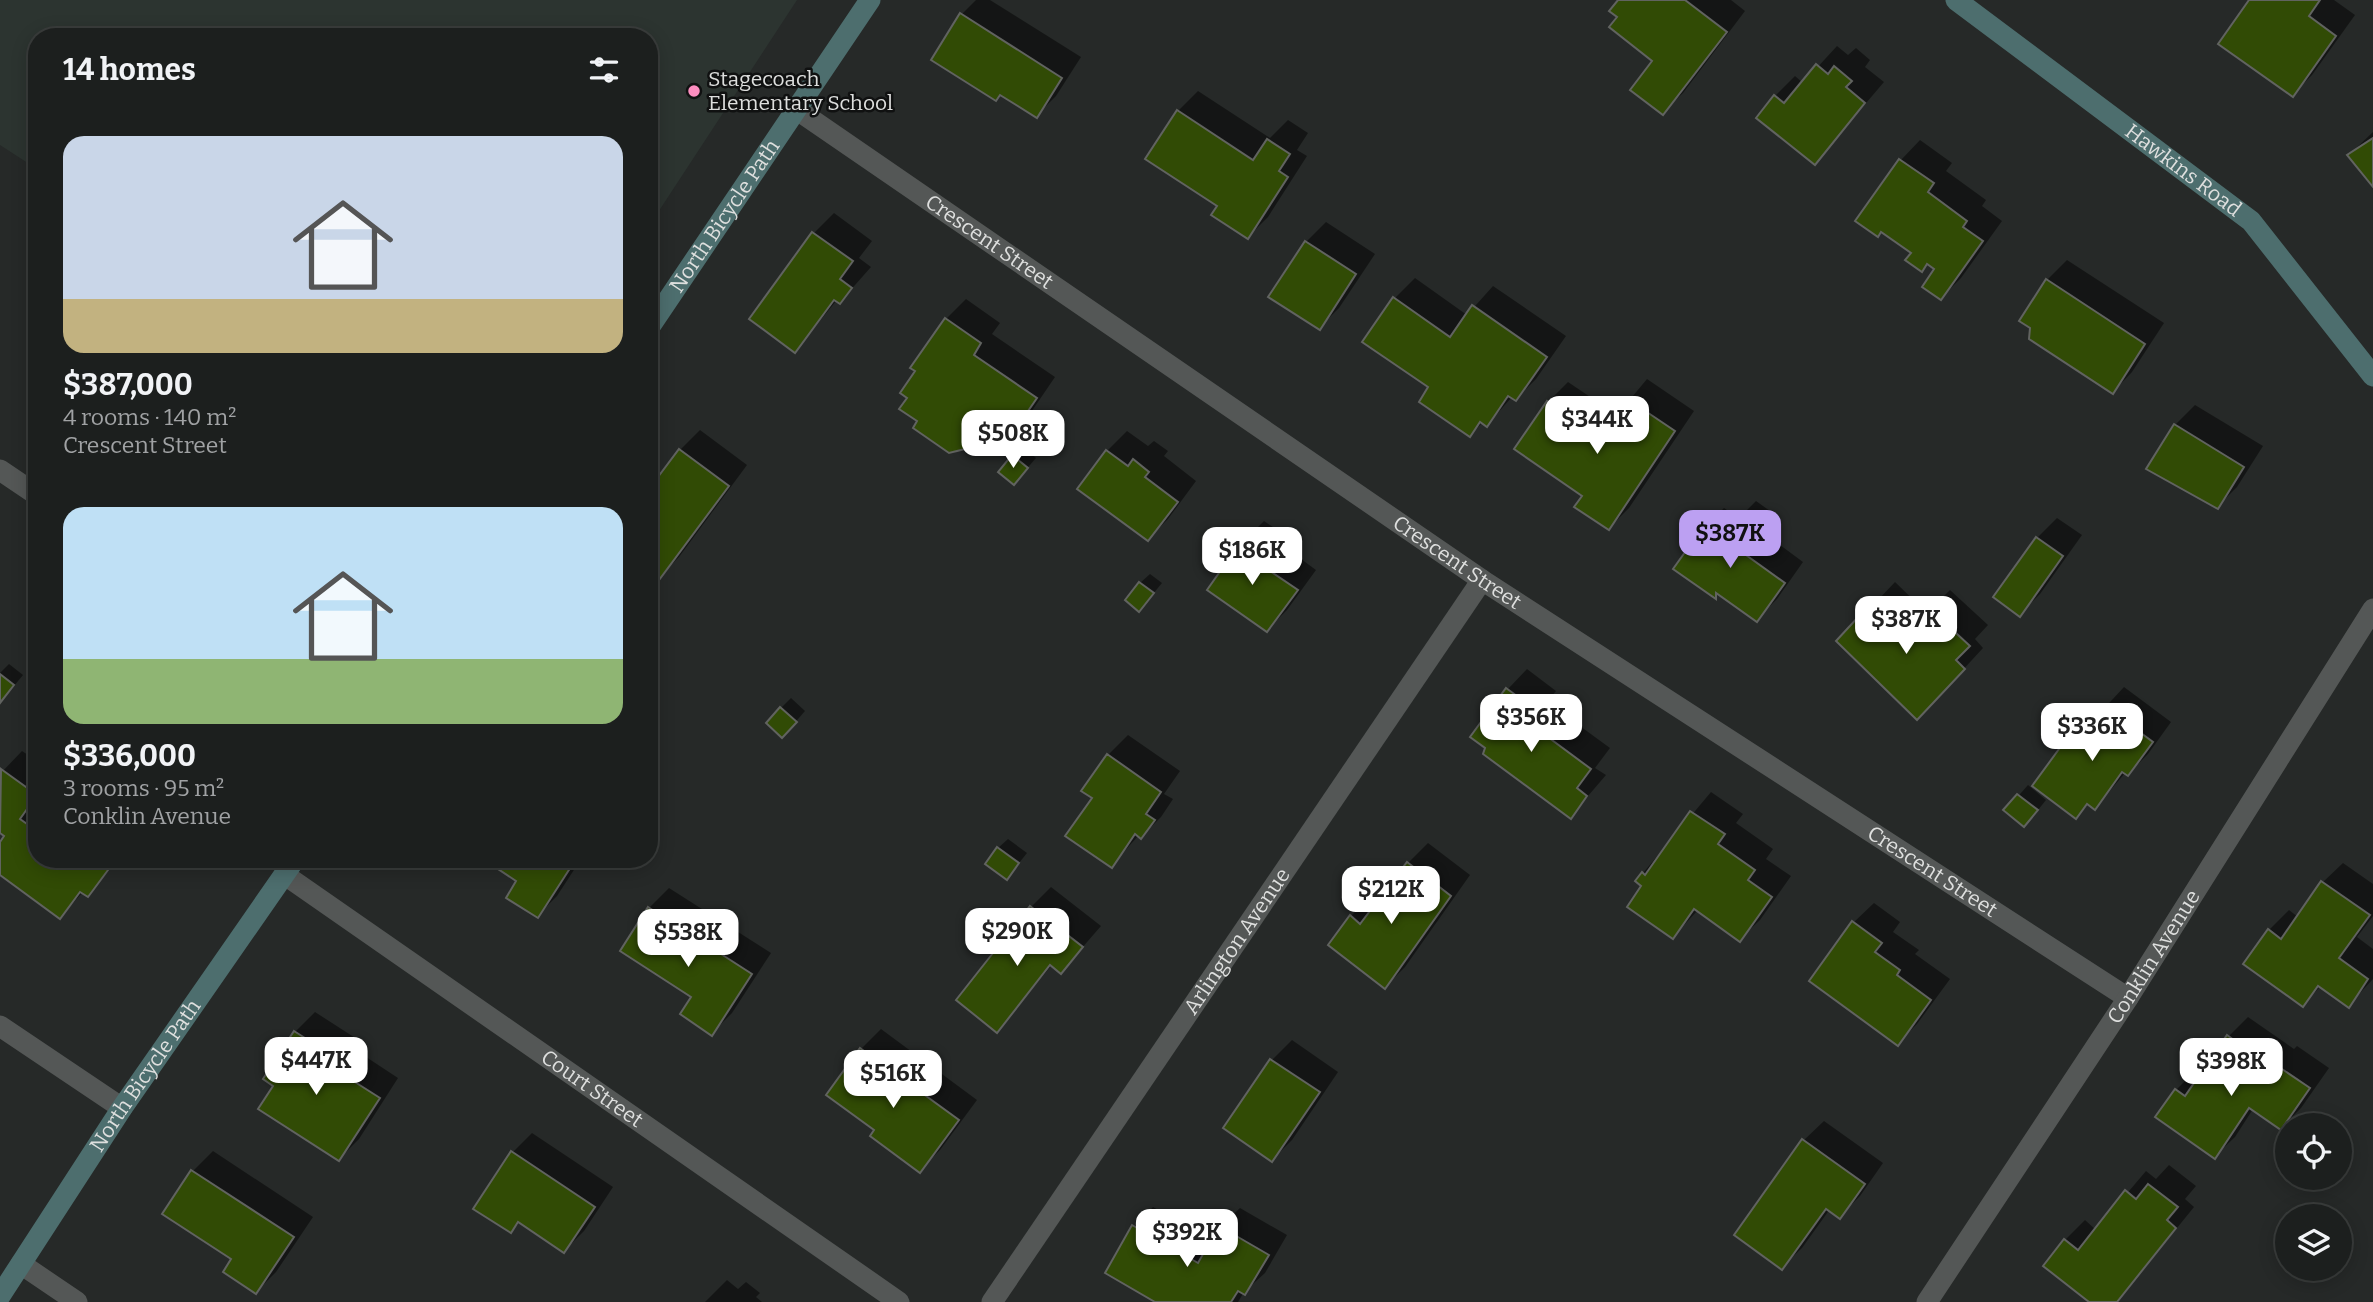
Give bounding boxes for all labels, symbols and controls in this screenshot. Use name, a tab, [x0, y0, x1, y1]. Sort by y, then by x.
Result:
icon: filters	[585, 51, 623, 89]
text: 14 homes	[63, 52, 196, 88]
place label: Stagecoach Elementary School	[708, 66, 893, 116]
marker: Stagecoach Elementary School	[686, 83, 702, 99]
street label: Hawkins Road	[2120, 118, 2247, 222]
street label: North Bicycle Path	[664, 135, 785, 298]
icon: home	[280, 182, 406, 308]
street label: Crescent Street	[920, 189, 1059, 295]
text: $387,000	[63, 367, 193, 403]
pin: $344K	[1548, 396, 1646, 456]
text: 4 rooms · 140 m²	[63, 403, 236, 431]
text: $344K	[1561, 405, 1633, 433]
pin: $508K	[964, 410, 1062, 470]
text: $508K	[977, 419, 1049, 447]
text: Crescent Street	[63, 431, 227, 459]
street label: Crescent Street	[1388, 510, 1527, 615]
pin: $387K	[1681, 510, 1779, 570]
text: $387K	[1695, 519, 1765, 547]
pin: $186K	[1203, 528, 1301, 587]
text: $186K	[1218, 536, 1286, 564]
icon: home	[280, 553, 406, 679]
pin: $387K	[1857, 596, 1955, 656]
text: $387K	[1871, 605, 1941, 633]
pin: $356K	[1482, 694, 1580, 754]
text: $356K	[1496, 703, 1566, 731]
pin: $336K	[2043, 704, 2141, 763]
text: $336K	[2057, 712, 2127, 740]
text: $336,000	[63, 738, 196, 774]
text: 3 rooms · 95 m²	[63, 774, 224, 802]
text: Conklin Avenue	[63, 802, 231, 830]
street label: Crescent Street	[1863, 820, 2003, 923]
street label: Arlington Avenue	[1178, 863, 1296, 1019]
pin: $212K	[1342, 866, 1440, 926]
text: $212K	[1358, 875, 1424, 903]
street label: Conklin Avenue	[2102, 885, 2206, 1029]
pin: $290K	[968, 908, 1066, 968]
pin: $538K	[639, 909, 737, 969]
text: $290K	[981, 917, 1053, 945]
text: $538K	[653, 918, 723, 946]
street label: North Bicycle Path	[84, 994, 206, 1157]
pin: $447K	[267, 1038, 365, 1097]
pin: $398K	[2182, 1038, 2280, 1098]
street label: Court Street	[536, 1044, 648, 1133]
text: $447K	[281, 1046, 351, 1074]
text: $398K	[2196, 1047, 2266, 1075]
pin: $516K	[844, 1050, 942, 1110]
text: $516K	[860, 1059, 926, 1087]
map controls	[2275, 1113, 2352, 1281]
button: locate	[2275, 1113, 2352, 1190]
button: layers	[2275, 1204, 2352, 1281]
pin: $392K	[1138, 1210, 1236, 1269]
text: $392K	[1152, 1218, 1222, 1246]

